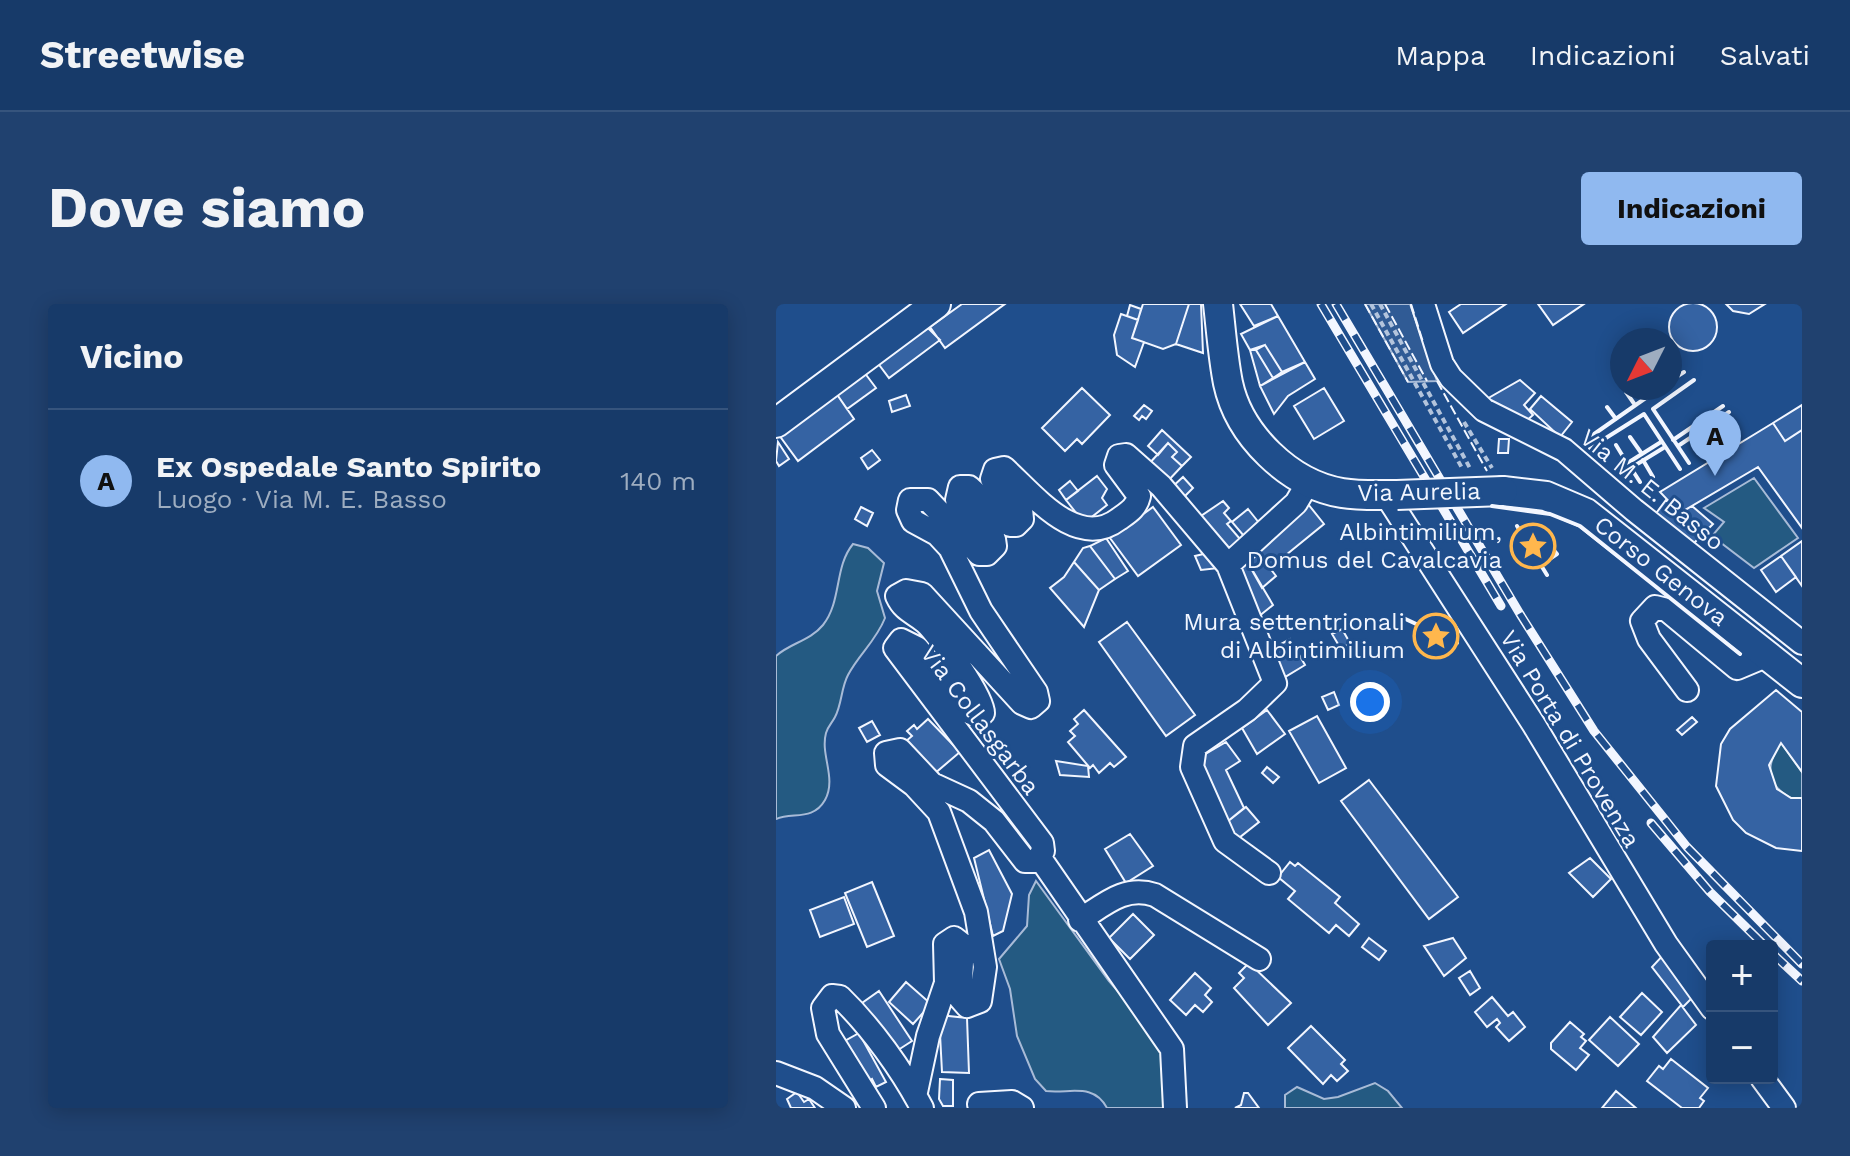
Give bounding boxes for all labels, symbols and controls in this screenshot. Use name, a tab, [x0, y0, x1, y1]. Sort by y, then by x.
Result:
text: Streetwise	[40, 33, 245, 77]
text: Mappa	[1395, 39, 1486, 72]
text: Indicazioni	[1530, 39, 1676, 72]
text: Salvati	[1720, 39, 1810, 72]
button: Indicazioni	[1581, 172, 1802, 245]
text: Dove siamo	[48, 175, 365, 241]
north arrow	[1610, 328, 1682, 400]
text: Vicino	[80, 336, 184, 376]
pin: A	[1689, 410, 1741, 476]
street label: Via M. E. Basso	[1574, 423, 1730, 557]
text: Ex Ospedale Santo Spirito	[156, 449, 541, 484]
text: A	[97, 466, 115, 496]
text: 140 m	[620, 466, 696, 496]
street label: Via Aurelia	[1357, 477, 1481, 507]
text: Luogo · Via M. E. Basso	[156, 484, 447, 514]
street label: Corso Genova	[1589, 510, 1733, 632]
place label: Albintimilium, Domus del Cavalcavia	[1246, 518, 1502, 574]
place icon: Albintimilium, Domus del Cavalcavia	[1509, 522, 1557, 570]
place label: Mura settentrionali di Albintimilium	[1183, 608, 1405, 664]
place icon: Mura settentrionali di Albintimilium	[1412, 612, 1460, 660]
street label: Via Porta di Provenza	[1494, 626, 1646, 852]
street label: Via Collasgarba	[915, 640, 1045, 800]
your location	[1350, 682, 1390, 722]
map controls	[1706, 940, 1778, 1084]
button: +	[1706, 940, 1778, 1012]
button: −	[1706, 1012, 1778, 1084]

